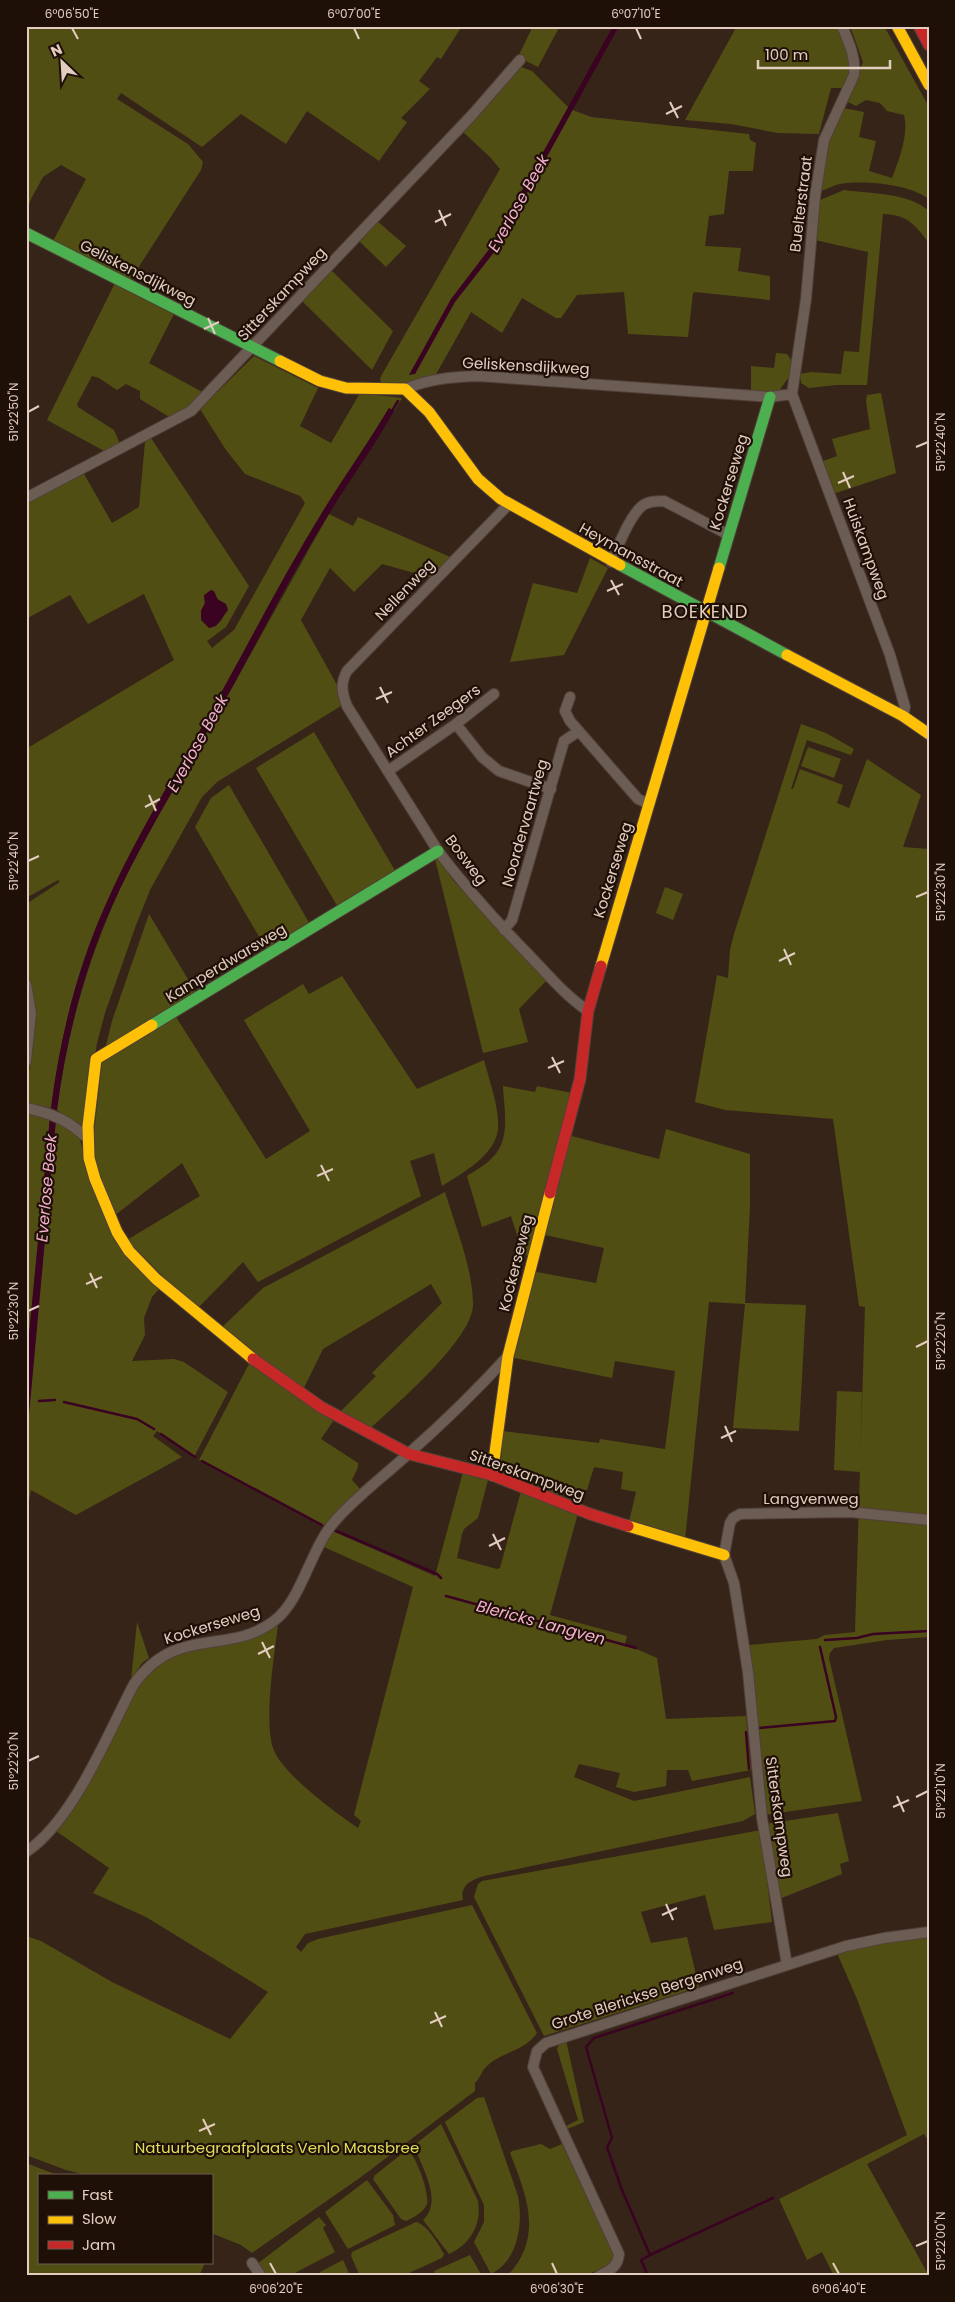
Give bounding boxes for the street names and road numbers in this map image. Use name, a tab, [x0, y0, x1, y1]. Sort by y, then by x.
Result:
street label: Buelterstraat	[784, 155, 817, 253]
street label: Geliskensdijkweg	[77, 234, 200, 311]
street label: Sitterskampweg	[233, 242, 331, 345]
street label: Geliskensdijkweg	[462, 352, 590, 379]
street label: Kockerseweg	[704, 431, 753, 532]
street label: Huiskampweg	[838, 495, 895, 603]
street label: Heymansstraat	[576, 517, 687, 592]
street label: Nellenweg	[370, 554, 439, 625]
street label: Achter Zeegers	[381, 679, 485, 762]
street label: Noordervaartweg	[496, 757, 553, 889]
street label: Kockerseweg	[588, 819, 637, 920]
street label: Bosweg	[440, 830, 492, 889]
street label: Kamperdwarsweg	[161, 918, 290, 1007]
street label: Kockerseweg	[493, 1212, 538, 1314]
street label: Sitterskampweg	[467, 1444, 588, 1505]
street label: Langvenweg	[763, 1488, 859, 1509]
street label: Kockerseweg	[161, 1600, 262, 1649]
street label: Sitterskampweg	[761, 1755, 798, 1878]
street label: Grote Blerickse Bergenweg	[549, 1953, 745, 2034]

